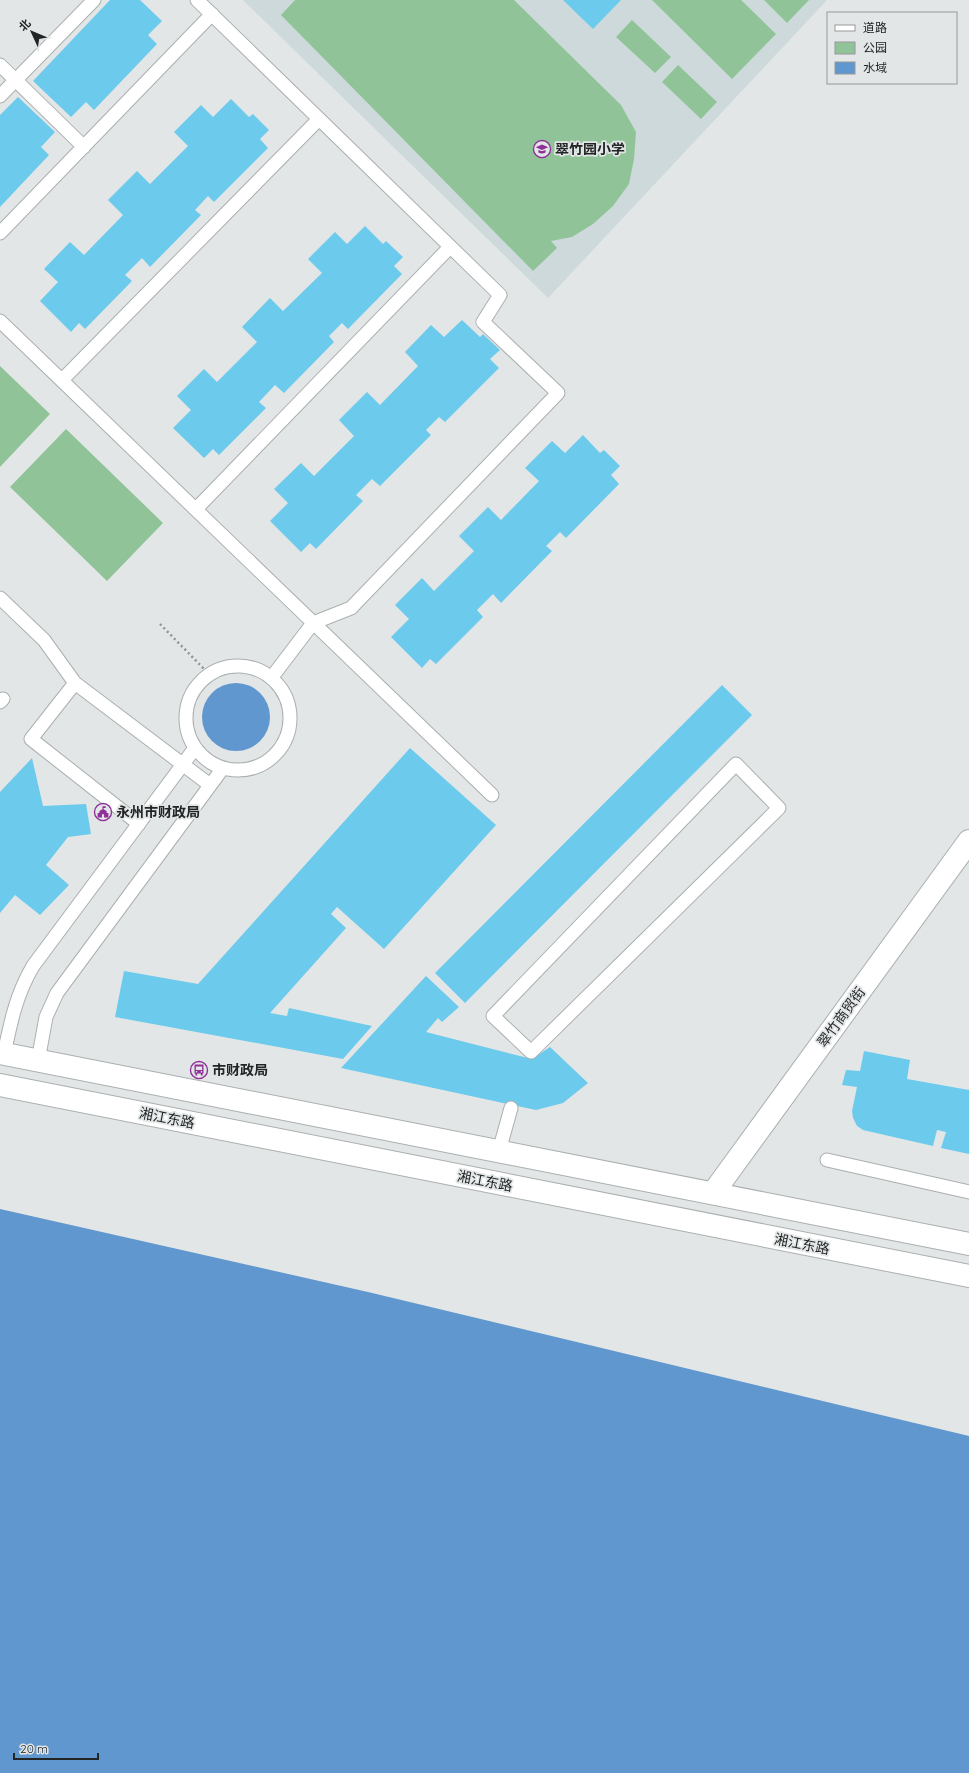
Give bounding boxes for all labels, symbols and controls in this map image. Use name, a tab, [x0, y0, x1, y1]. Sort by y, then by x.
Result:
north arrow	[12, 12, 52, 52]
legend	[827, 12, 957, 84]
text: 北	[16, 16, 34, 34]
text: 道路	[863, 20, 887, 35]
text: 公园	[863, 40, 887, 55]
text: 水域	[863, 60, 887, 75]
school or university icon: 翠竹园小学	[532, 139, 552, 159]
place label: 翠竹园小学	[555, 140, 625, 158]
public building icon: 永州市财政局	[93, 802, 113, 822]
place label: 永州市财政局	[116, 803, 200, 821]
street label: 翠竹商贸街	[813, 983, 869, 1051]
bus stop icon: 市财政局	[189, 1060, 209, 1080]
place label: 市财政局	[212, 1061, 268, 1079]
street label: 湘江东路	[138, 1104, 196, 1132]
street label: 湘江东路	[456, 1167, 514, 1195]
street label: 湘江东路	[773, 1230, 831, 1258]
scale bar	[14, 1735, 98, 1761]
text: 20 m	[20, 1741, 48, 1756]

